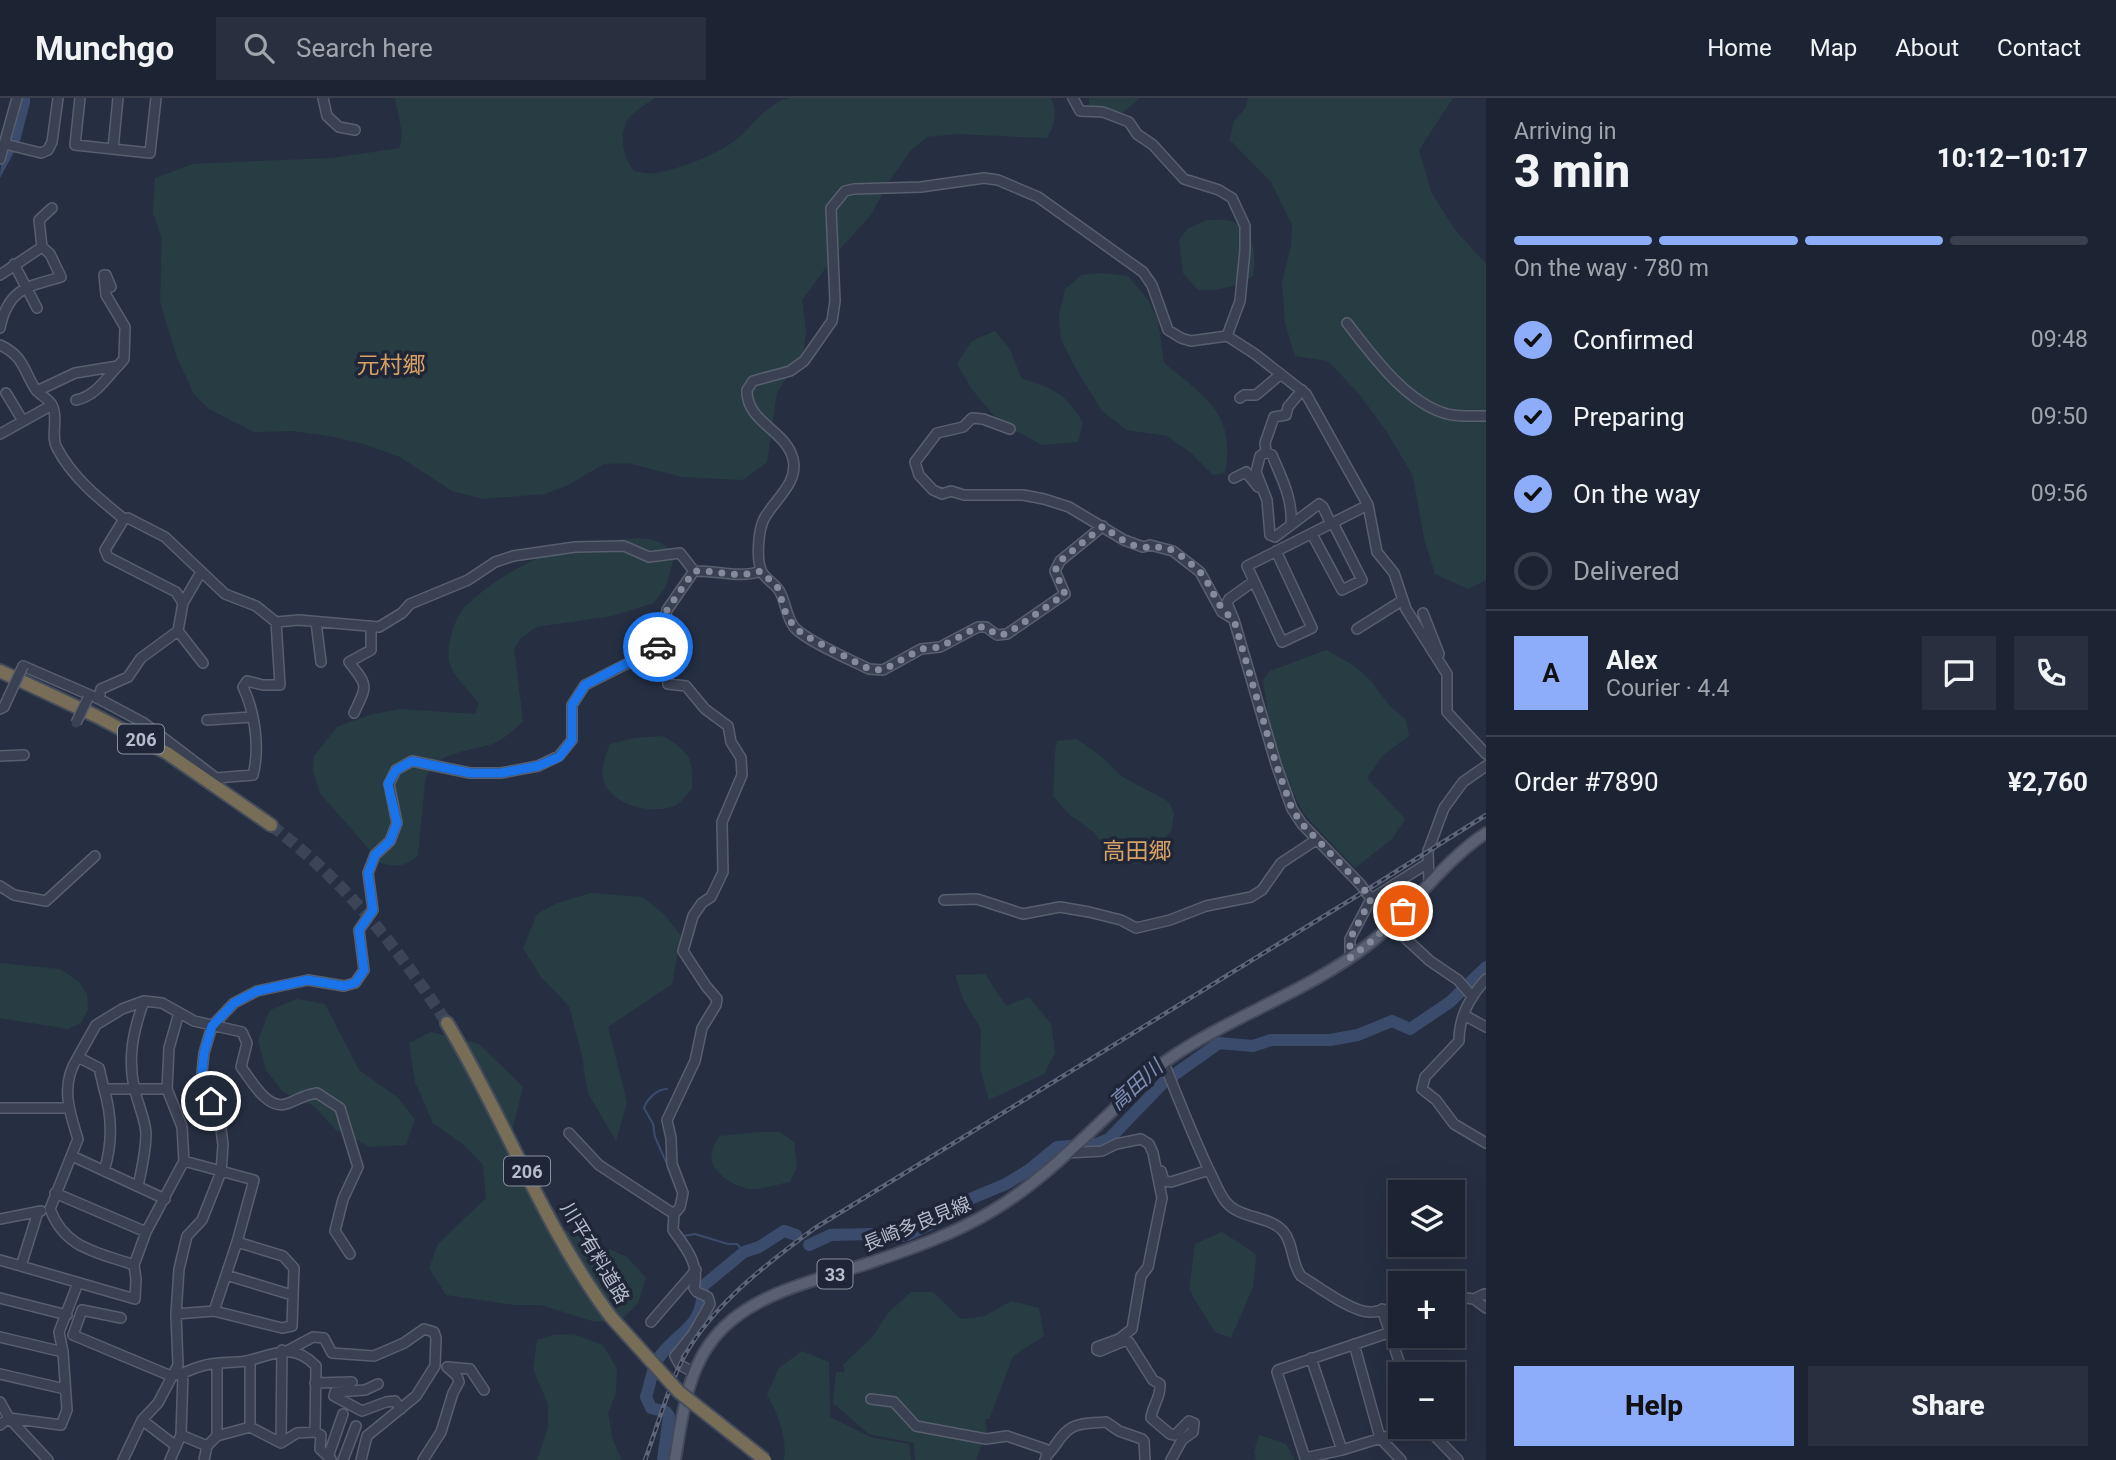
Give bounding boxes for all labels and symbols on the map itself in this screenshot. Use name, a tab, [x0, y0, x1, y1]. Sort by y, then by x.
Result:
district label: 元村郷	[357, 352, 426, 379]
courier	[623, 612, 693, 682]
road number: 206	[118, 724, 164, 754]
district label: 高田郷	[1103, 838, 1172, 865]
pin	[1373, 881, 1433, 941]
water label: 高田川	[1105, 1054, 1169, 1115]
pin	[181, 1071, 241, 1131]
road number: 206	[504, 1156, 550, 1186]
street label: 長崎多良見線	[860, 1192, 974, 1256]
street label: 川平有料道路	[556, 1198, 634, 1308]
road number: 33	[818, 1260, 852, 1288]

